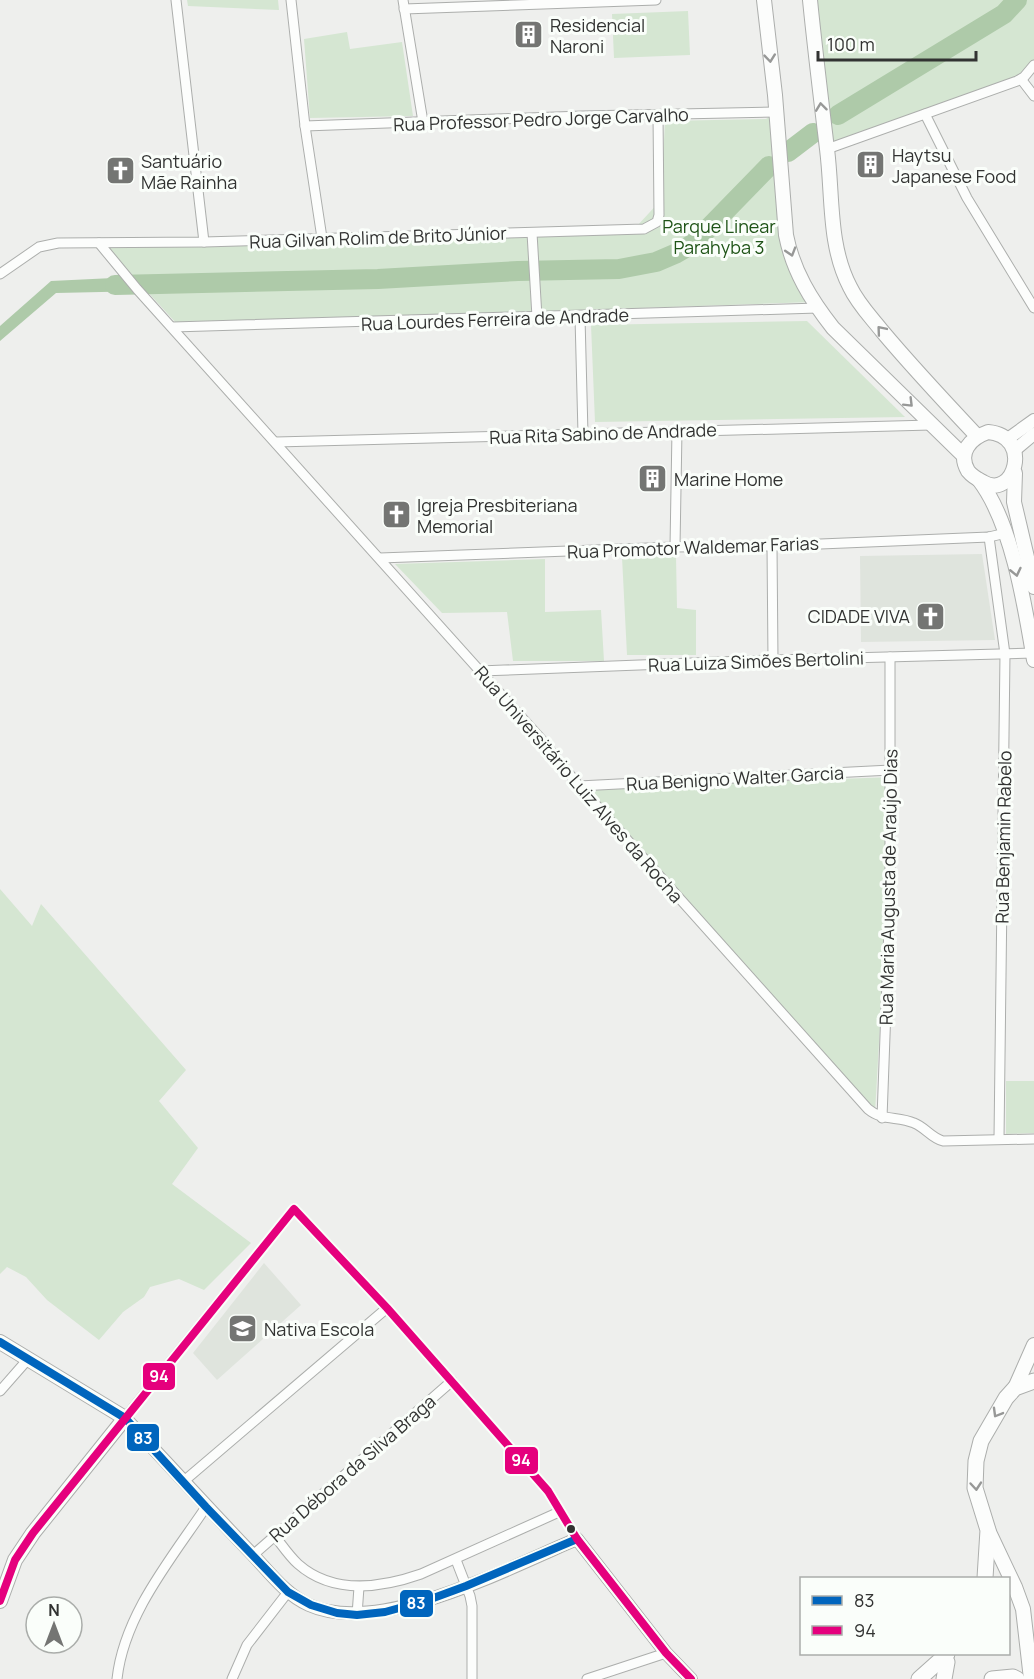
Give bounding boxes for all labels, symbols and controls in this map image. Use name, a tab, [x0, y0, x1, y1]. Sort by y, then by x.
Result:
place label: Residencial Naroni	[550, 13, 645, 58]
building icon: Residencial Naroni	[513, 19, 545, 51]
scale bar	[818, 24, 976, 62]
text: 100 m	[827, 32, 875, 56]
one-way arrow	[764, 54, 776, 63]
street label: Rua Professor Pedro Jorge Carvalho	[393, 102, 689, 136]
one-way arrow	[816, 102, 828, 112]
place label: Haytsu Japanese Food	[892, 143, 1016, 188]
place label: Santuário Mãe Rainha	[141, 149, 237, 194]
building icon: Haytsu Japanese Food	[855, 149, 887, 181]
church icon: Santuário Mãe Rainha	[104, 155, 136, 187]
park label: Parque Linear Parahyba 3	[662, 214, 776, 259]
street label: Rua Gilvan Rolim de Brito Júnior	[249, 220, 508, 253]
one-way arrow	[783, 247, 796, 257]
street label: Rua Lourdes Ferreira de Andrade	[361, 302, 629, 336]
one-way arrow	[878, 326, 889, 337]
one-way arrow	[902, 397, 913, 407]
street label: Rua Rita Sabino de Andrade	[489, 417, 717, 449]
building icon: Marine Home	[637, 463, 669, 495]
place label: Marine Home	[674, 467, 783, 491]
place label: Igreja Presbiteriana Memorial	[417, 493, 578, 538]
church icon: Igreja Presbiteriana Memorial	[380, 499, 412, 531]
street label: Rua Promotor Waldemar Farias	[567, 531, 819, 563]
one-way arrow	[1008, 567, 1021, 577]
church icon: CIDADE VIVA	[915, 600, 947, 632]
place label: CIDADE VIVA	[808, 604, 911, 628]
street label: Rua Luiza Simões Bertolini	[648, 645, 864, 677]
street label: Rua Universitário Luiz Alves da Rocha	[469, 660, 689, 908]
street label: Rua Maria Augusta de Araújo Dias	[874, 749, 902, 1025]
street label: Rua Benjamin Rabelo	[989, 750, 1017, 924]
street label: Rua Benigno Walter Garcia	[626, 760, 844, 796]
school or university icon: Nativa Escola	[227, 1313, 259, 1345]
place label: Nativa Escola	[264, 1317, 374, 1341]
line badge: 94	[142, 1362, 176, 1391]
text: 94	[149, 1365, 169, 1387]
street label: Rua Débora da Silva Braga	[264, 1389, 440, 1547]
one-way arrow	[992, 1407, 1004, 1418]
line badge: 83	[126, 1423, 160, 1452]
text: 83	[133, 1427, 153, 1449]
line badge: 94	[504, 1446, 539, 1475]
text: 94	[511, 1449, 531, 1471]
one-way arrow	[969, 1481, 982, 1490]
unlabelled marker	[565, 1523, 577, 1535]
legend	[800, 1577, 1010, 1655]
text: 83	[854, 1588, 874, 1612]
line badge: 83	[399, 1589, 434, 1618]
text: 83	[406, 1592, 426, 1614]
north arrow	[24, 1595, 84, 1655]
text: N	[48, 1599, 60, 1621]
text: 94	[854, 1618, 876, 1642]

